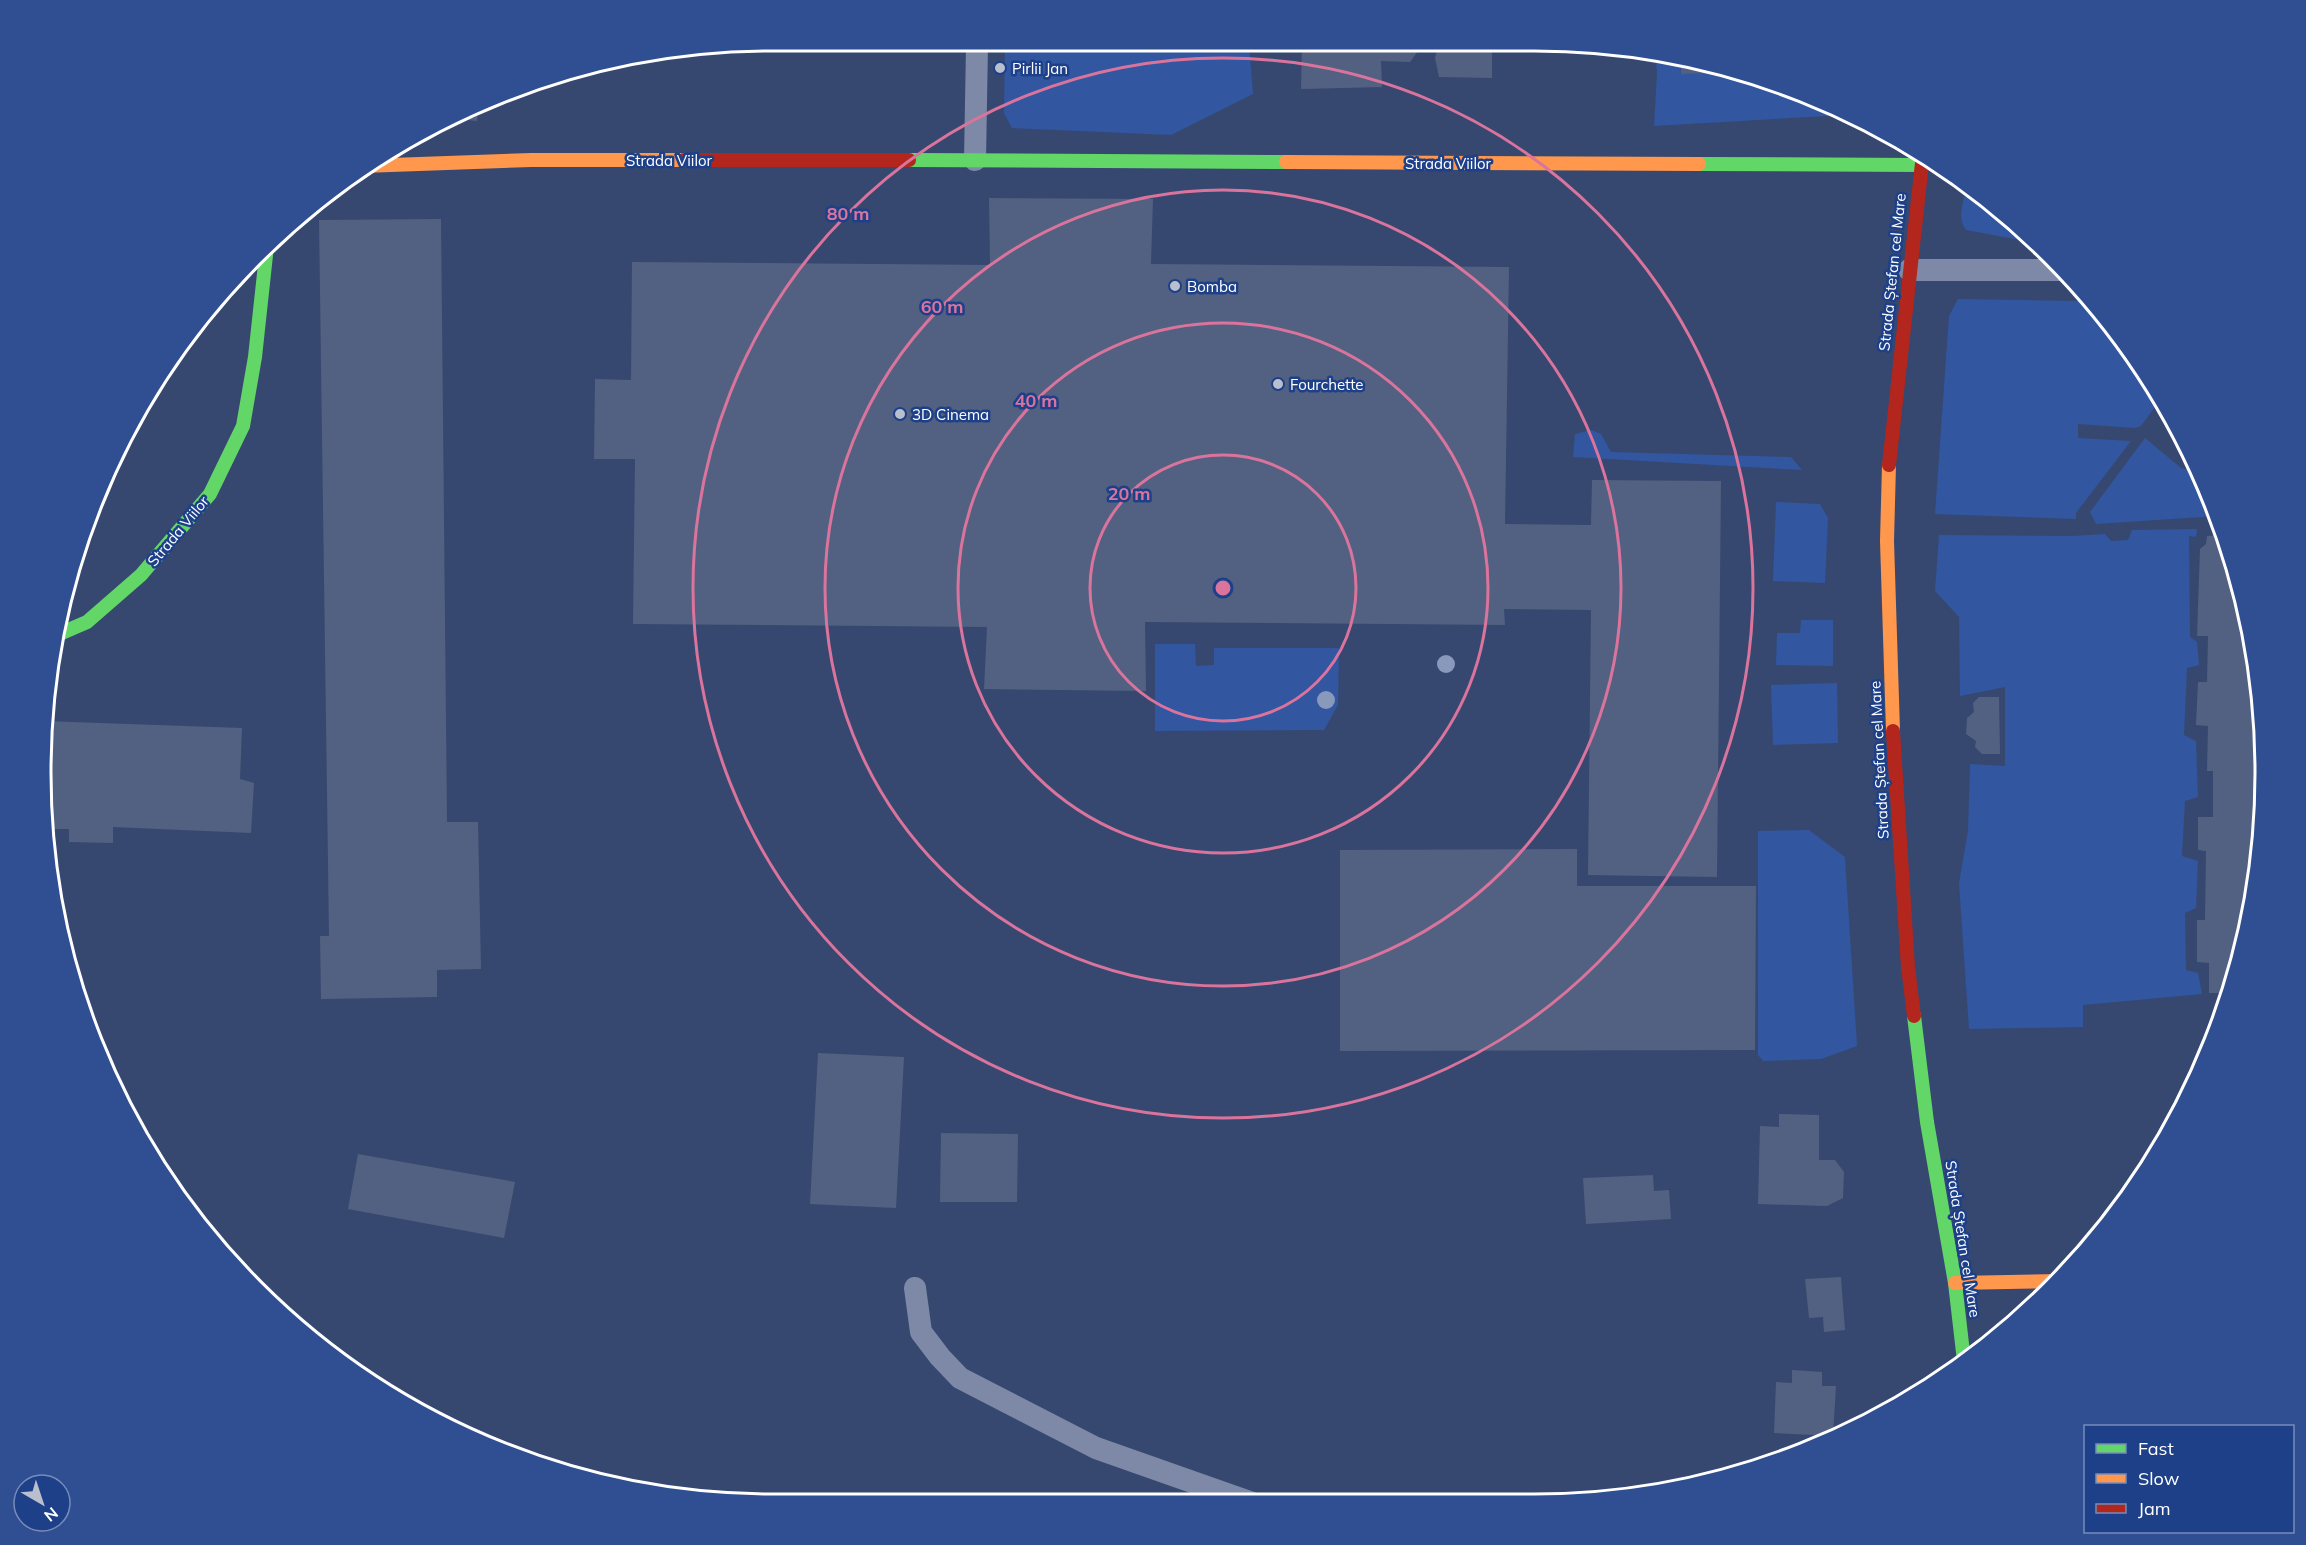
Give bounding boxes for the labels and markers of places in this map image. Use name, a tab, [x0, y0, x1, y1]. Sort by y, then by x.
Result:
place label: Pirlii Jan	[1012, 59, 1068, 78]
marker: Pirlii Jan	[993, 61, 1007, 75]
place label: Bomba	[1187, 277, 1237, 296]
marker: Bomba	[1168, 279, 1182, 293]
place label: Fourchette	[1290, 375, 1363, 394]
marker: Fourchette	[1271, 377, 1285, 391]
place label: 3D Cinema	[912, 405, 989, 424]
marker: 3D Cinema	[893, 407, 907, 421]
centre of rings	[1213, 578, 1233, 598]

